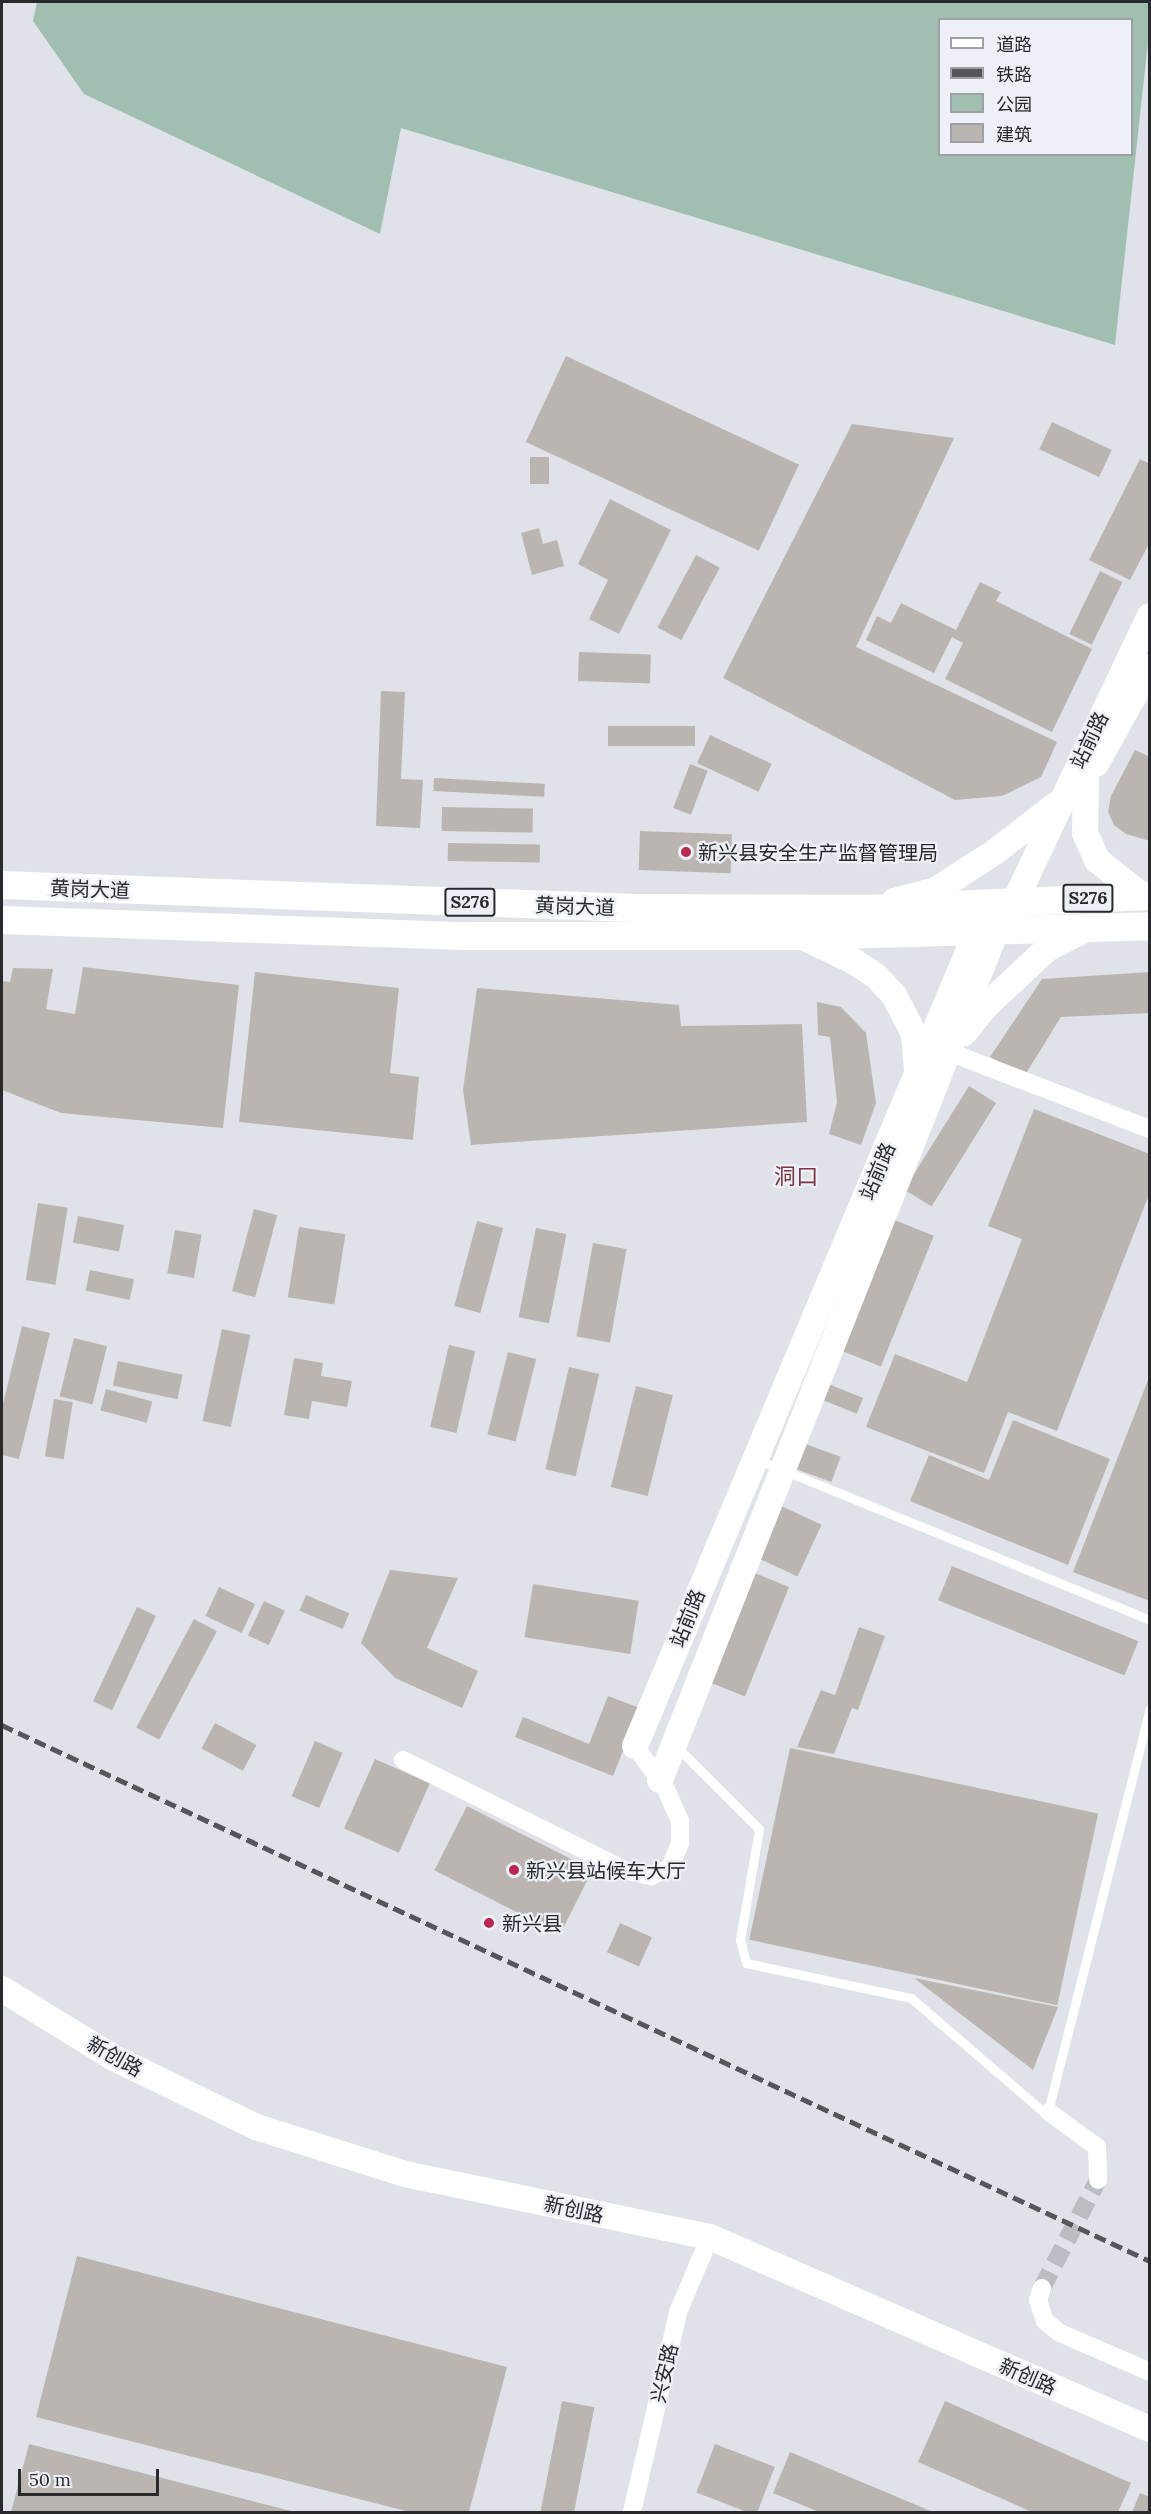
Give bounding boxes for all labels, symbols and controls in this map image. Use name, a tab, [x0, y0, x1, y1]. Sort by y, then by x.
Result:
legend	[938, 18, 1133, 156]
text: 道路	[996, 33, 1032, 56]
text: 铁路	[996, 63, 1032, 86]
text: 公园	[996, 93, 1032, 116]
text: 建筑	[996, 123, 1032, 146]
street label: 站前路	[1065, 708, 1113, 772]
place label: 新兴县安全生产监督管理局	[698, 840, 938, 864]
marker: 新兴县安全生产监督管理局	[679, 845, 693, 859]
street label: 黄岗大道	[50, 876, 130, 902]
road number: S276	[1061, 883, 1115, 913]
road number: S276	[443, 887, 497, 917]
street label: 黄岗大道	[535, 893, 615, 919]
street label: 站前路	[854, 1139, 900, 1203]
district label: 洞口	[774, 1164, 818, 1190]
street label: 站前路	[665, 1586, 709, 1650]
place label: 新兴县站候车大厅	[526, 1858, 686, 1882]
marker: 新兴县站候车大厅	[507, 1863, 521, 1877]
place label: 新兴县	[502, 1911, 562, 1935]
marker: 新兴县	[480, 1914, 498, 1932]
street label: 新创路	[83, 2031, 147, 2081]
street label: 新创路	[542, 2191, 606, 2227]
street label: 兴安路	[646, 2341, 682, 2405]
street label: 新创路	[996, 2353, 1060, 2399]
scale bar	[21, 2457, 162, 2495]
text: 50 m	[29, 2468, 71, 2491]

